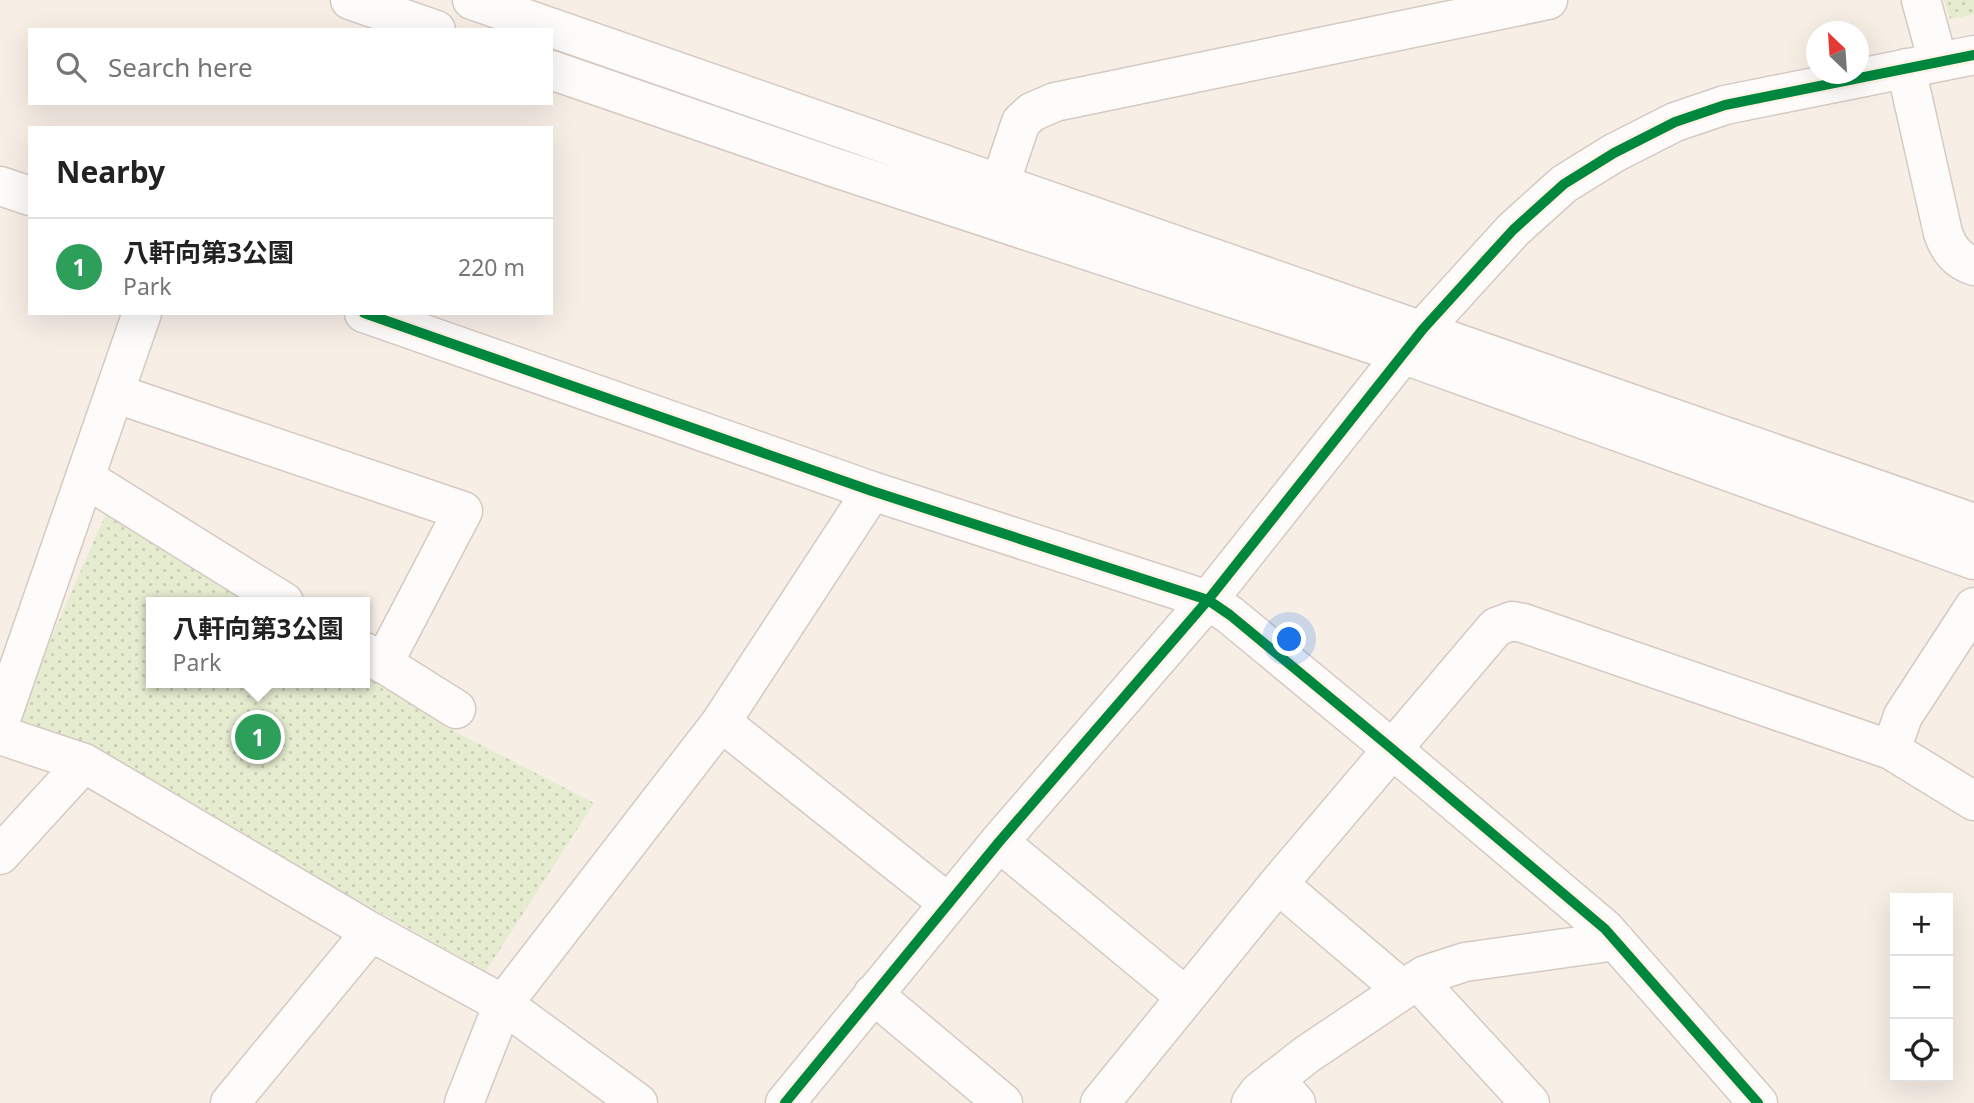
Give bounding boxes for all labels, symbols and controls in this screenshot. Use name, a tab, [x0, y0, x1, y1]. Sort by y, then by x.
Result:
north arrow	[1806, 21, 1869, 84]
search box	[28, 28, 553, 105]
icon: search	[52, 48, 90, 86]
text: Search here	[108, 49, 253, 85]
text: Nearby	[56, 151, 165, 192]
text: 八軒向第3公園	[123, 234, 294, 270]
text: 1	[72, 251, 86, 283]
text: 220 m	[458, 251, 525, 283]
text: Park	[123, 270, 172, 302]
popup	[146, 597, 370, 688]
text: 八軒向第3公園	[173, 610, 343, 646]
your location	[1272, 622, 1306, 656]
text: Park	[173, 646, 221, 678]
pin: 1	[235, 711, 281, 763]
map controls	[1890, 893, 1953, 1082]
button: +	[1890, 893, 1953, 956]
button: −	[1890, 956, 1953, 1019]
button: locate	[1890, 1019, 1953, 1082]

